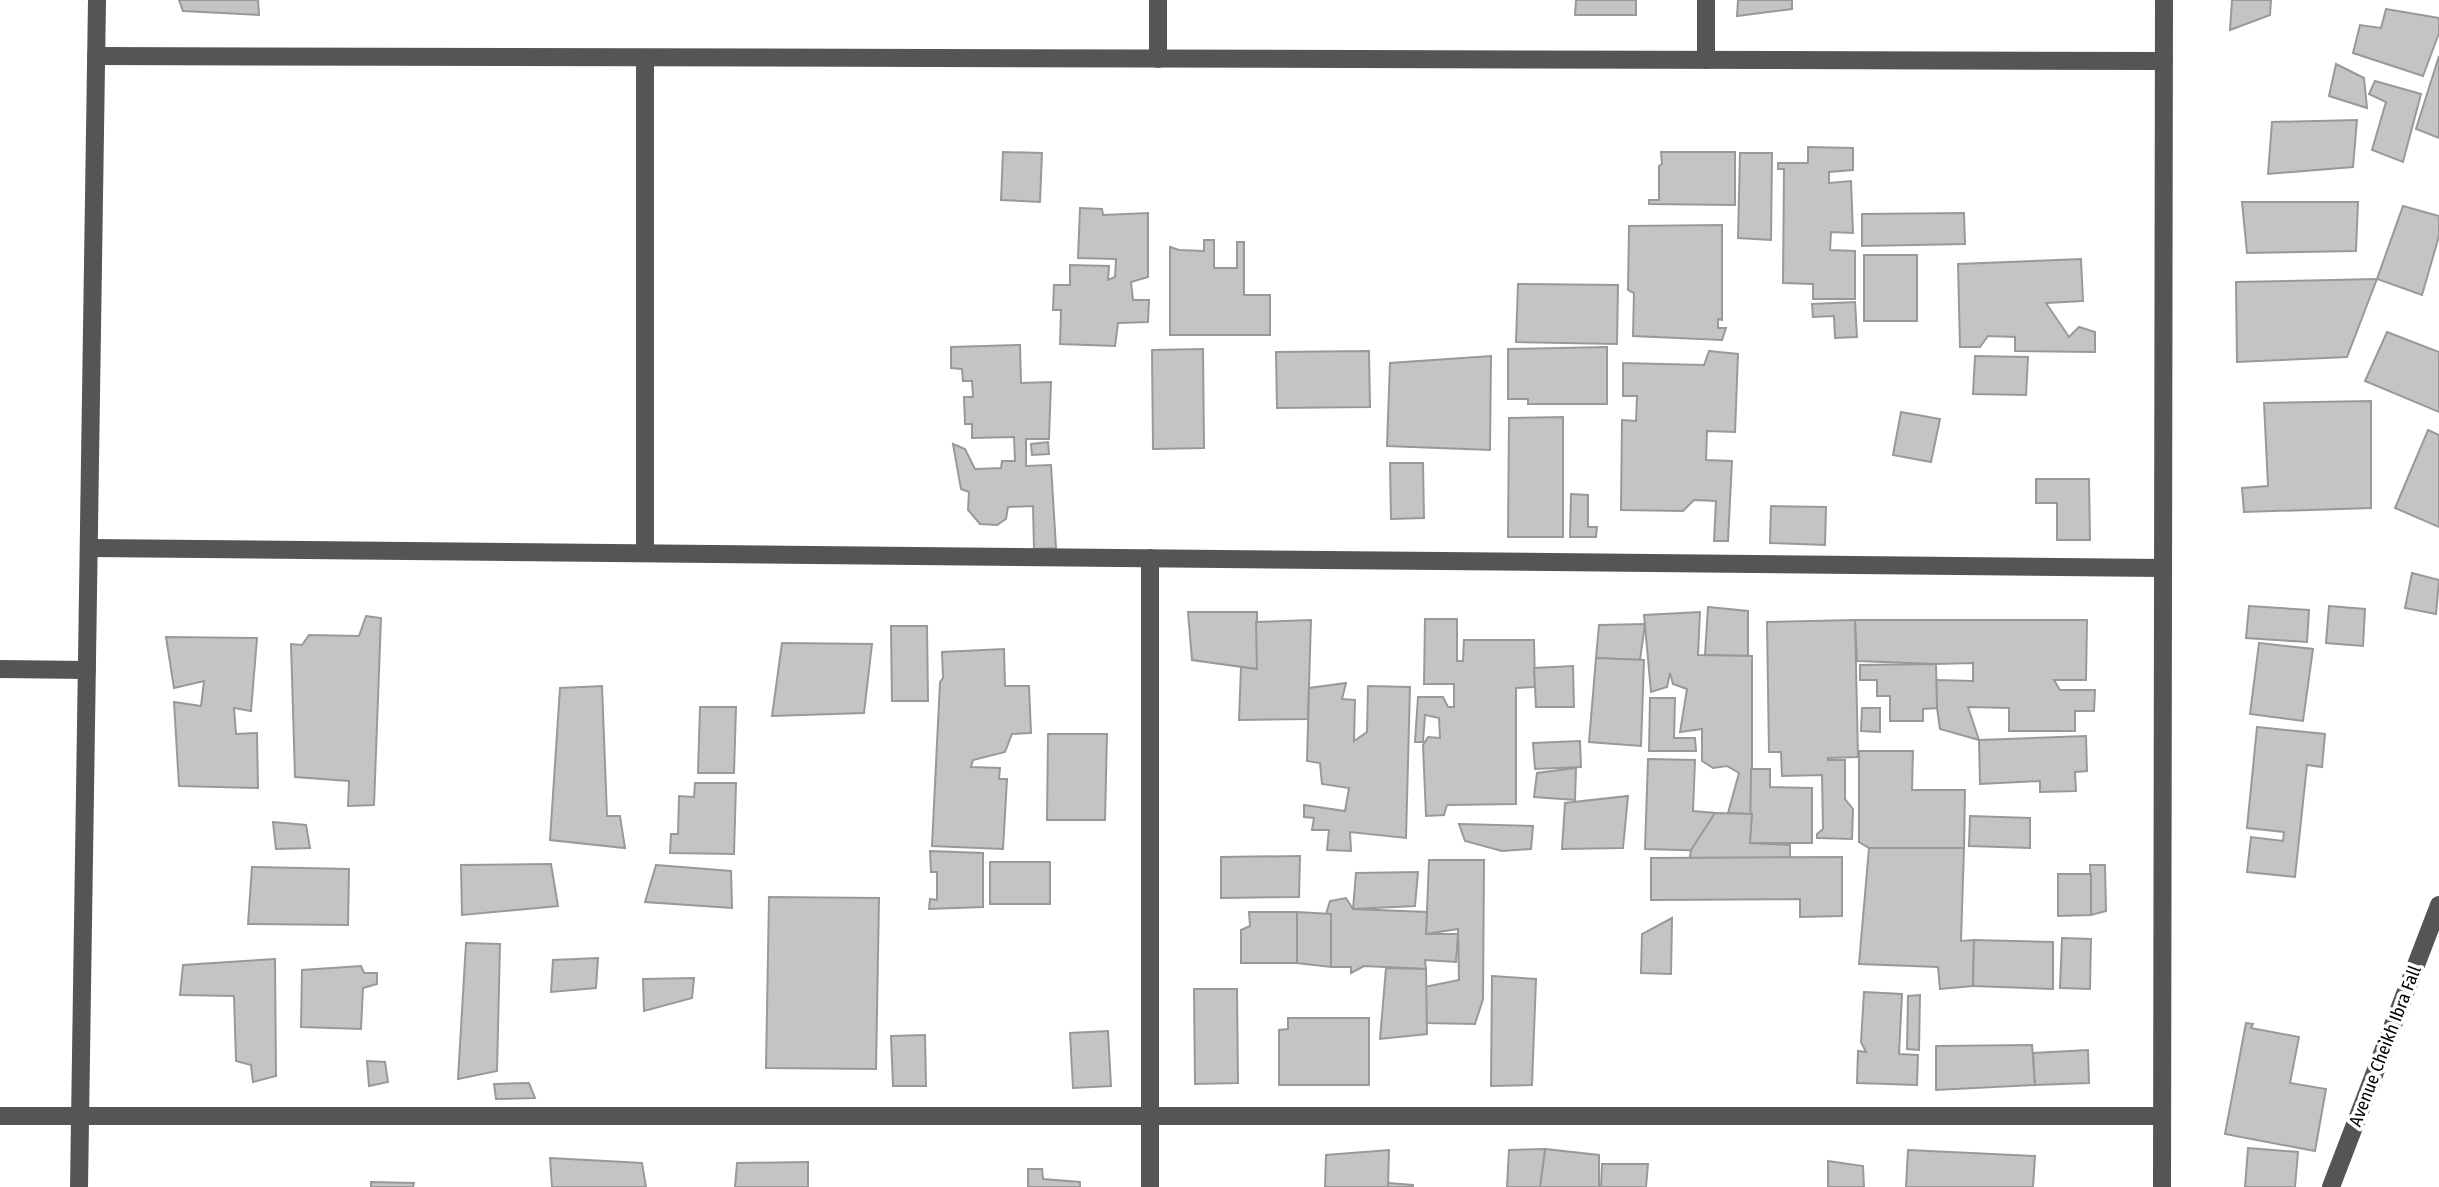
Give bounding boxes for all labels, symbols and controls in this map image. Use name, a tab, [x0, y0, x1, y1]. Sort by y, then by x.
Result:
street label: Avenue Cheikh Ibra Fall	[2344, 962, 2426, 1129]

